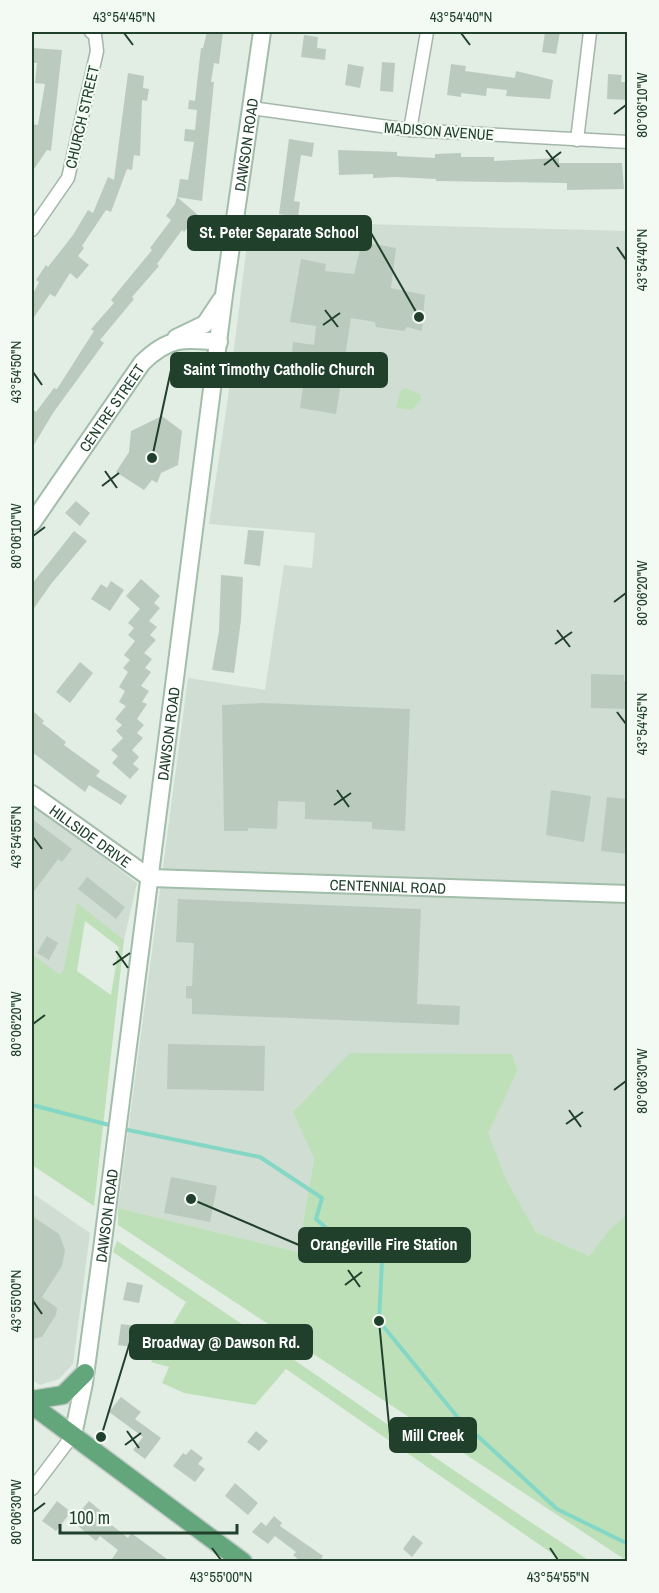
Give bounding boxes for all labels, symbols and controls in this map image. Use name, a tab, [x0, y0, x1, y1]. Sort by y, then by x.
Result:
text: 43°54'45"N	[93, 6, 155, 27]
text: 43°54'40"N	[430, 6, 492, 27]
street label: CHURCH STREET	[60, 63, 104, 171]
text: 80°06'10"W	[631, 72, 652, 138]
street label: DAWSON ROAD	[229, 97, 263, 193]
street label: MADISON AVENUE	[383, 117, 495, 145]
callout: St. Peter Separate School	[188, 216, 371, 250]
text: St. Peter Separate School	[199, 221, 359, 243]
text: 43°54'40"N	[631, 229, 652, 291]
text: 43°54'50"N	[5, 341, 26, 403]
callout: Saint Timothy Catholic Church	[171, 353, 387, 387]
text: Saint Timothy Catholic Church	[183, 358, 375, 380]
street label: CENTRE STREET	[74, 359, 149, 456]
text: 80°06'10"W	[5, 503, 26, 569]
text: 80°06'20"W	[631, 560, 652, 626]
street label: DAWSON ROAD	[152, 686, 184, 781]
text: 43°54'45"N	[631, 693, 652, 755]
street label: HILLSIDE DRIVE	[46, 799, 136, 872]
text: 43°54'55"N	[5, 806, 26, 868]
street label: CENTENNIAL ROAD	[329, 874, 447, 898]
text: 80°06'20"W	[5, 991, 26, 1057]
text: 80°06'30"W	[631, 1048, 652, 1114]
street label: DAWSON ROAD	[90, 1168, 123, 1264]
callout: Orangeville Fire Station	[299, 1228, 470, 1262]
text: Orangeville Fire Station	[310, 1233, 458, 1255]
text: 43°55'00"N	[5, 1270, 26, 1332]
callout: Broadway @ Dawson Rd.	[130, 1325, 312, 1359]
text: Broadway @ Dawson Rd.	[142, 1331, 300, 1353]
callout: Mill Creek	[390, 1418, 476, 1452]
text: Mill Creek	[402, 1424, 465, 1446]
text: 80°06'30"W	[5, 1479, 26, 1545]
scale bar	[60, 1497, 237, 1535]
text: 100 m	[69, 1505, 110, 1530]
text: 43°55'00"N	[190, 1566, 252, 1587]
text: 43°54'55"N	[527, 1566, 589, 1587]

